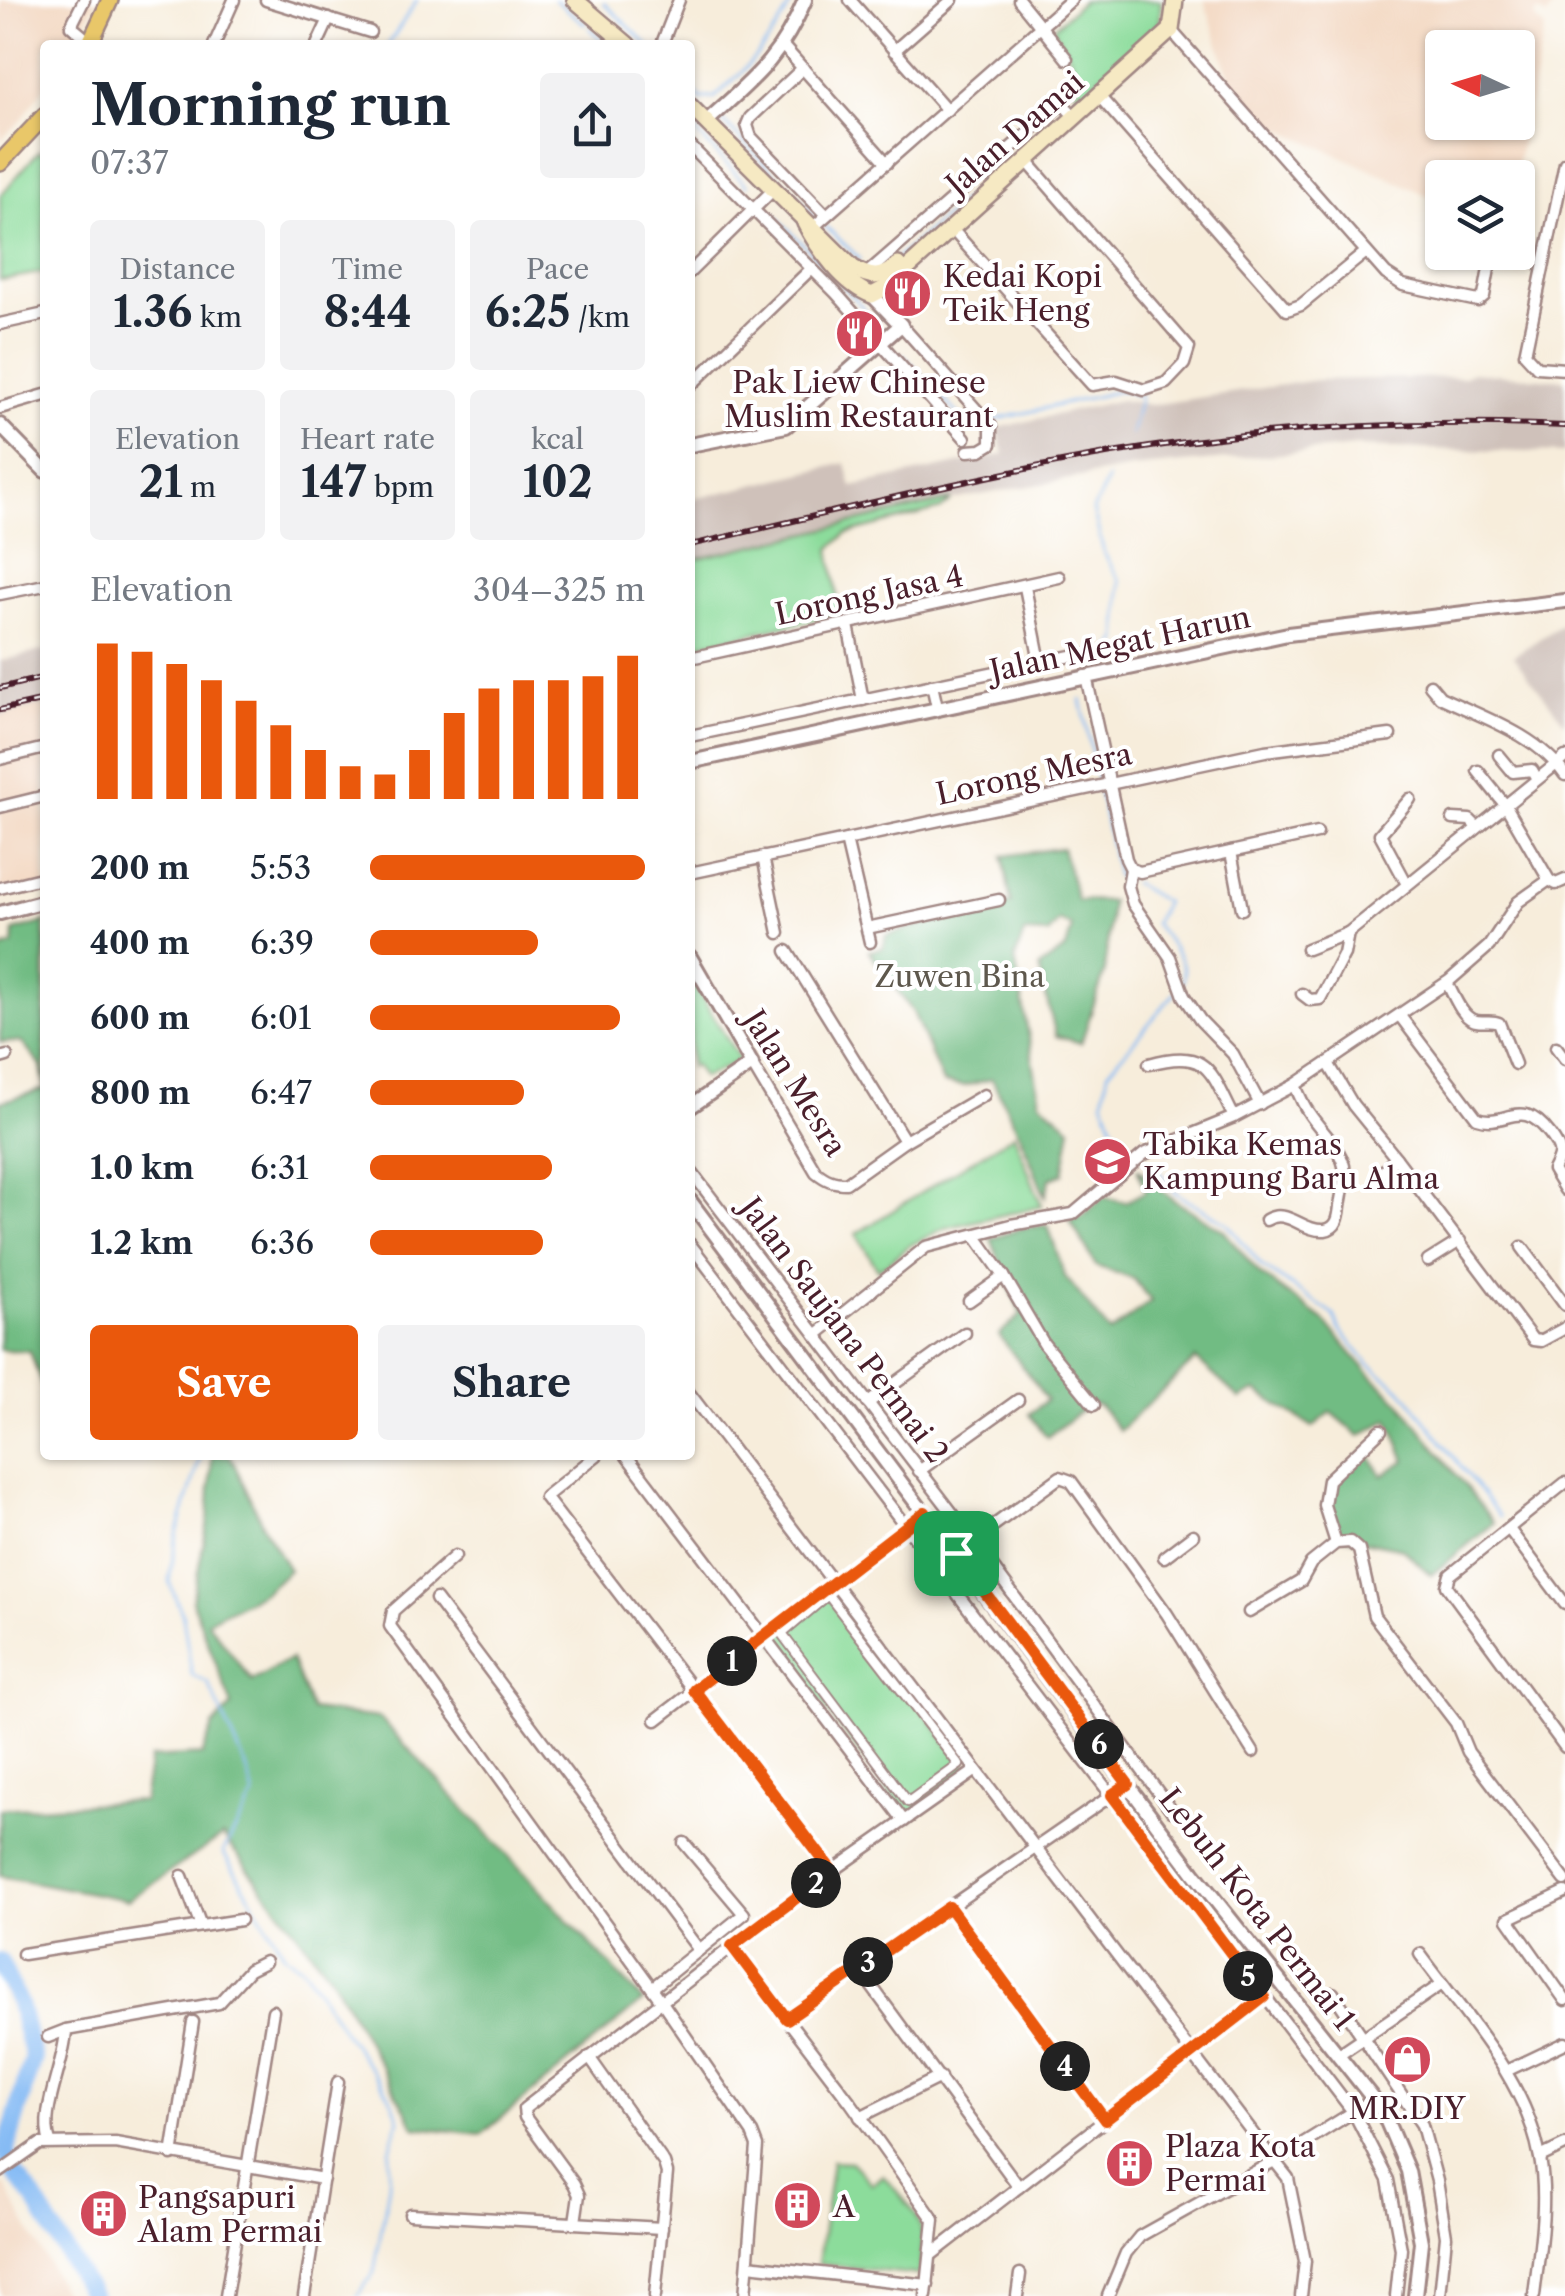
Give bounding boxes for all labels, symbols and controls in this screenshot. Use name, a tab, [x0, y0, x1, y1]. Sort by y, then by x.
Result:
north arrow	[1425, 30, 1535, 140]
map controls	[1425, 30, 1535, 270]
street label: Jalan Damai	[935, 63, 1092, 206]
text: Morning run	[90, 72, 451, 139]
button: share	[540, 73, 645, 178]
text: 07:37	[90, 143, 168, 182]
button: layers	[1425, 160, 1535, 270]
text: Distance	[120, 252, 235, 286]
text: Time	[332, 252, 403, 286]
text: Pace	[526, 252, 589, 286]
place label: Kedai Kopi Teik Heng	[943, 258, 1102, 329]
restaurant icon: Kedai Kopi Teik Heng	[882, 267, 934, 319]
text: 1.36	[113, 286, 192, 338]
text: 8:44	[323, 286, 412, 338]
text: 6:25	[485, 286, 570, 338]
text: km	[192, 300, 242, 334]
text: /km	[570, 300, 630, 334]
restaurant icon: Pak Liew Chinese Muslim Restaurant	[833, 307, 885, 359]
place label: Pak Liew Chinese Muslim Restaurant	[724, 364, 994, 435]
text: Elevation	[115, 422, 240, 456]
text: Heart rate	[300, 422, 435, 456]
text: kcal	[531, 422, 584, 456]
text: 21	[139, 456, 183, 508]
text: 147	[301, 456, 367, 508]
text: 102	[522, 456, 593, 508]
text: m	[183, 470, 216, 504]
text: bpm	[367, 470, 434, 504]
street label: Lorong Jasa 4	[772, 557, 966, 633]
text: Elevation	[90, 570, 233, 609]
text: 304–325 m	[473, 570, 645, 609]
street label: Jalan Megat Harun	[982, 598, 1254, 691]
street label: Lorong Mesra	[933, 735, 1135, 813]
text: 200 m	[90, 848, 190, 887]
text: 5:53	[250, 848, 311, 887]
text: 400 m	[90, 923, 190, 962]
text: 6:39	[250, 923, 314, 962]
park label: Zuwen Bina	[875, 958, 1045, 995]
text: 600 m	[90, 998, 190, 1037]
text: 6:01	[250, 998, 311, 1037]
street label: Jalan Mesra	[733, 1000, 855, 1163]
text: 800 m	[90, 1073, 190, 1112]
text: 6:47	[250, 1073, 312, 1112]
place label: Tabika Kemas Kampung Baru Alma	[1143, 1126, 1439, 1197]
school or university icon: Tabika Kemas Kampung Baru Alma	[1082, 1135, 1134, 1187]
text: 1.0 km	[90, 1148, 194, 1187]
text: 6:31	[250, 1148, 309, 1187]
street label: Jalan Saujana Permai 2	[730, 1187, 956, 1470]
text: 1.2 km	[90, 1223, 193, 1262]
text: 6:36	[250, 1223, 314, 1262]
button: Save	[90, 1325, 358, 1440]
button: Share	[378, 1325, 645, 1440]
pin	[914, 1511, 999, 1596]
icon: arrive	[929, 1526, 984, 1581]
pin: 1	[707, 1636, 757, 1686]
text: 1	[726, 1644, 738, 1678]
pin: 6	[1074, 1719, 1124, 1769]
text: 6	[1091, 1727, 1107, 1761]
street label: Lebuh Kota Permai 1	[1151, 1781, 1363, 2038]
pin: 2	[791, 1858, 841, 1908]
text: 2	[808, 1866, 824, 1900]
pin: 3	[843, 1937, 893, 1987]
text: 3	[860, 1945, 876, 1979]
pin: 5	[1223, 1951, 1273, 2001]
text: 5	[1240, 1959, 1256, 1993]
shop icon: MR.DIY	[1381, 2033, 1433, 2085]
pin: 4	[1040, 2041, 1090, 2091]
text: 4	[1057, 2049, 1073, 2083]
place label: MR.DIY	[1349, 2090, 1466, 2127]
place label: Plaza Kota Permai	[1165, 2128, 1316, 2199]
building icon: Plaza Kota Permai	[1104, 2137, 1156, 2189]
place label: Pangsapuri Alam Permai	[137, 2179, 322, 2250]
building icon: A	[772, 2180, 824, 2232]
building icon: Pangsapuri Alam Permai	[77, 2188, 129, 2240]
place label: A	[832, 2188, 856, 2225]

